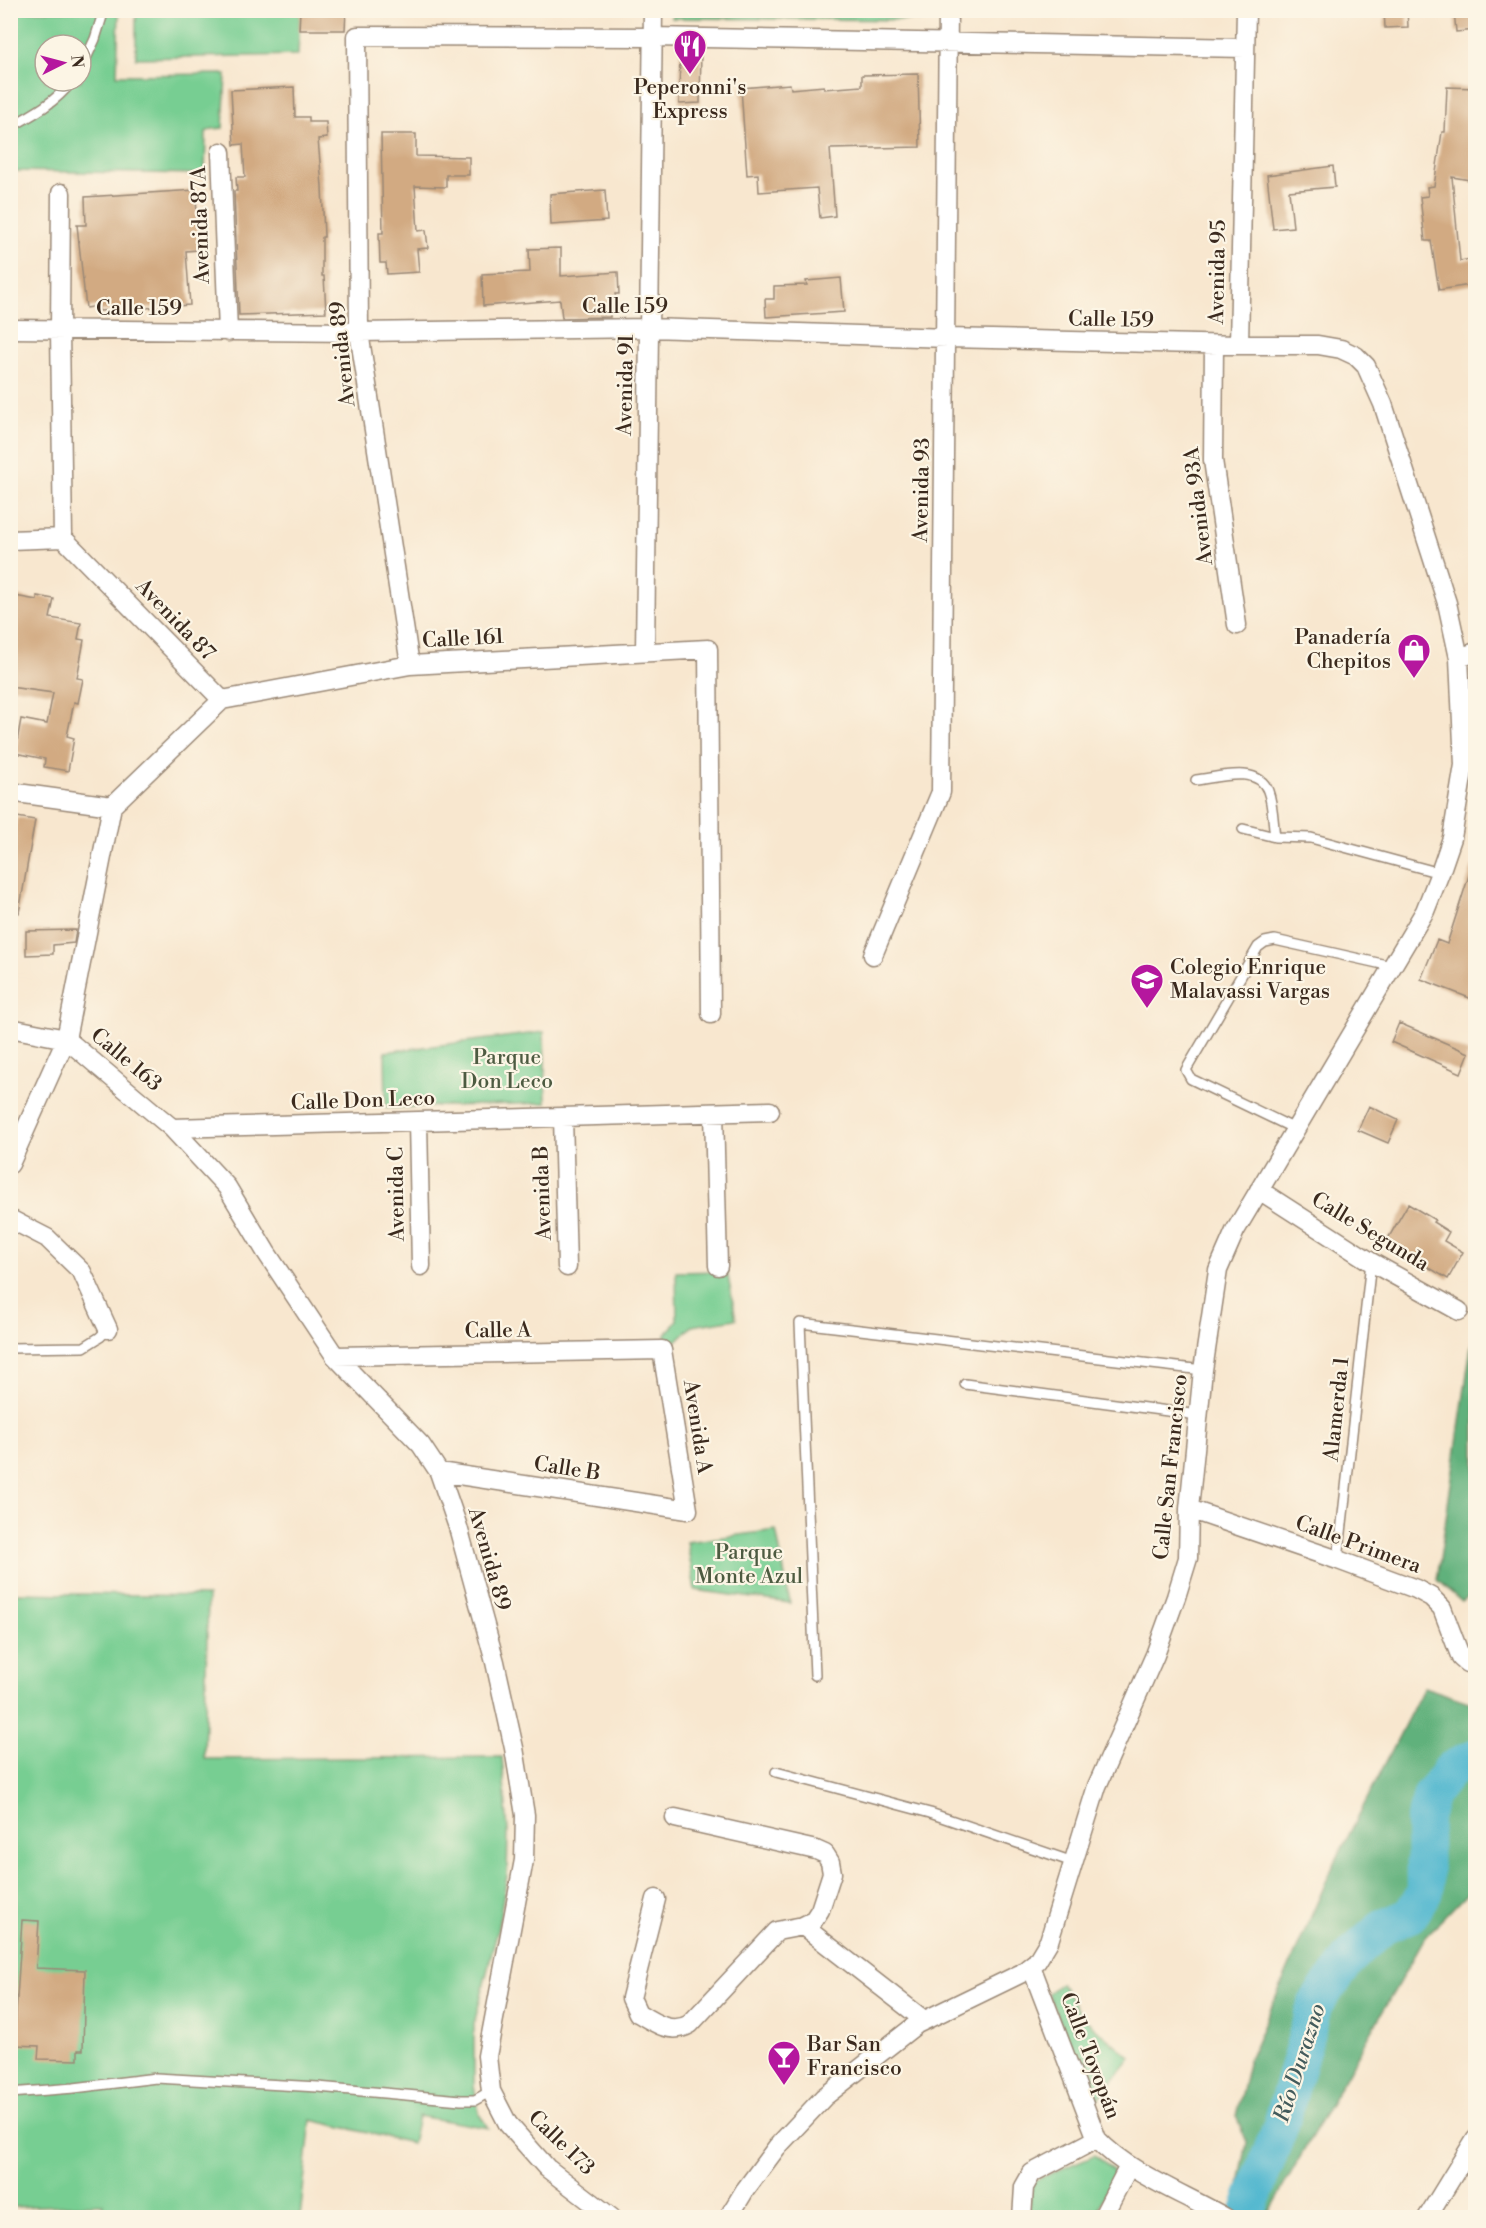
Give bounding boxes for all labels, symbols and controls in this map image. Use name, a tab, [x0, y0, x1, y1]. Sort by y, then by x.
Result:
restaurant icon: Peperonni's Express	[672, 28, 708, 75]
north arrow	[33, 33, 93, 93]
text: N	[66, 54, 88, 69]
place label: Peperonni's Express	[634, 75, 746, 125]
street label: Avenida 87A	[186, 165, 216, 285]
street label: Avenida 95	[1204, 219, 1232, 326]
street label: Calle 159	[582, 294, 668, 320]
street label: Calle 159	[96, 296, 182, 322]
street label: Avenida 89	[325, 300, 362, 409]
street label: Calle 159	[1068, 306, 1154, 334]
street label: Avenida 91	[612, 334, 640, 437]
street label: Avenida 93	[908, 437, 936, 544]
street label: Avenida 93A	[1179, 445, 1219, 568]
street label: Avenida 87	[129, 573, 221, 667]
street label: Calle 161	[421, 624, 505, 654]
place label: Panadería Chepitos	[1294, 625, 1391, 675]
shop icon: Panadería Chepitos	[1396, 632, 1432, 679]
place label: Colegio Enrique Malavassi Vargas	[1170, 955, 1330, 1005]
school or university icon: Colegio Enrique Malavassi Vargas	[1129, 962, 1165, 1009]
street label: Calle 163	[85, 1023, 167, 1097]
park label: Parque Don Leco	[461, 1045, 553, 1095]
street label: Calle Don Leco	[290, 1085, 436, 1117]
street label: Avenida B	[528, 1145, 558, 1242]
street label: Avenida C	[383, 1146, 411, 1243]
street label: Calle Segunda	[1306, 1187, 1434, 1278]
street label: Calle A	[464, 1317, 532, 1345]
street label: Alamerda 1	[1318, 1355, 1355, 1464]
street label: Calle San Francisco	[1148, 1373, 1194, 1561]
street label: Avenida A	[677, 1377, 717, 1476]
street label: Calle B	[532, 1451, 602, 1487]
street label: Avenida 89	[462, 1503, 516, 1614]
street label: Calle Primera	[1292, 1510, 1425, 1580]
park label: Parque Monte Azul	[695, 1540, 803, 1590]
street label: Calle Toyopán	[1054, 1989, 1126, 2123]
water label: Río Durazno	[1268, 2000, 1332, 2127]
place label: Bar San Francisco	[806, 2032, 902, 2082]
bar icon: Bar San Francisco	[766, 2039, 802, 2086]
street label: Calle 173	[522, 2105, 600, 2181]

